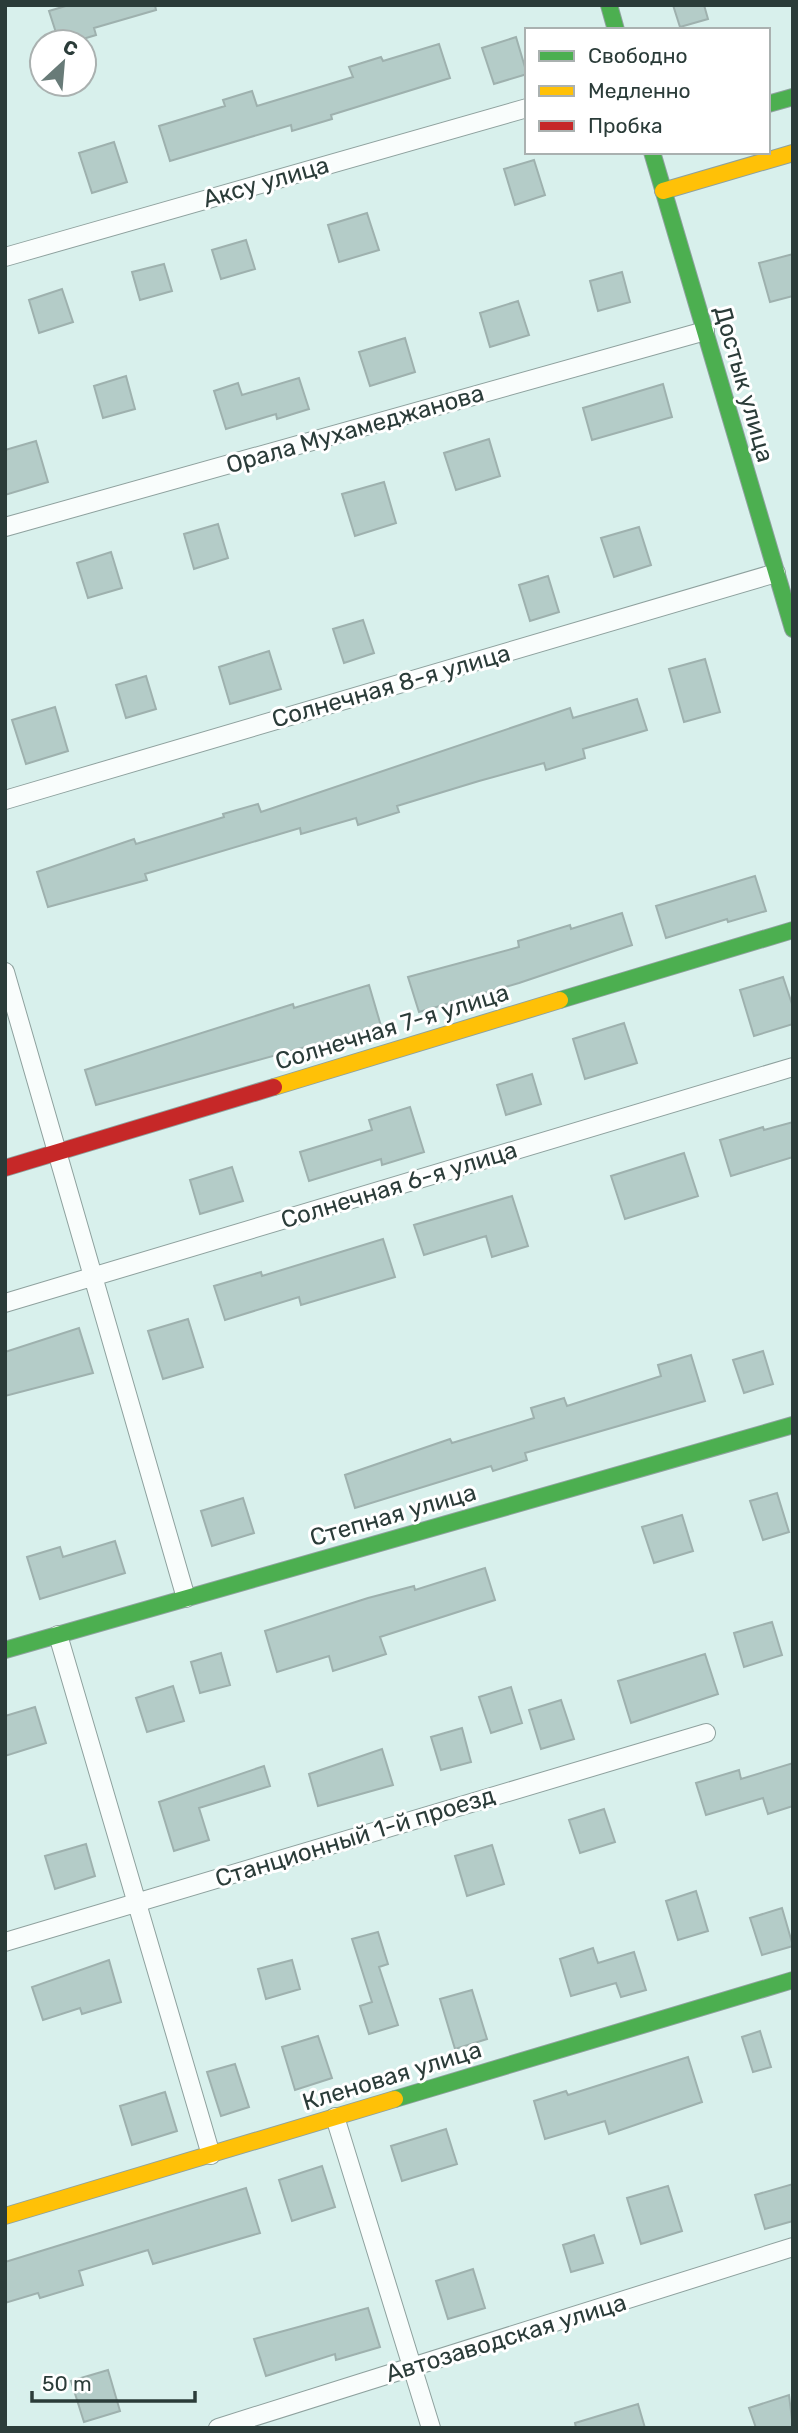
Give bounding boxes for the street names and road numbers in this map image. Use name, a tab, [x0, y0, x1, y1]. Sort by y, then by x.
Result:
street label: Аксу улица	[200, 151, 332, 213]
street label: Достык улица	[708, 303, 780, 465]
street label: Орала Мухамеджанова	[223, 379, 487, 479]
street label: Солнечная 8-я улица	[269, 639, 513, 733]
street label: Солнечная 7-я улица	[272, 978, 512, 1076]
street label: Солнечная 6-я улица	[277, 1136, 521, 1234]
street label: Степная улица	[307, 1478, 479, 1552]
street label: Станционный 1-й проезд	[212, 1781, 498, 1893]
street label: Кленовая улица	[299, 2035, 485, 2117]
street label: Автозаводская улица	[382, 2288, 630, 2388]

